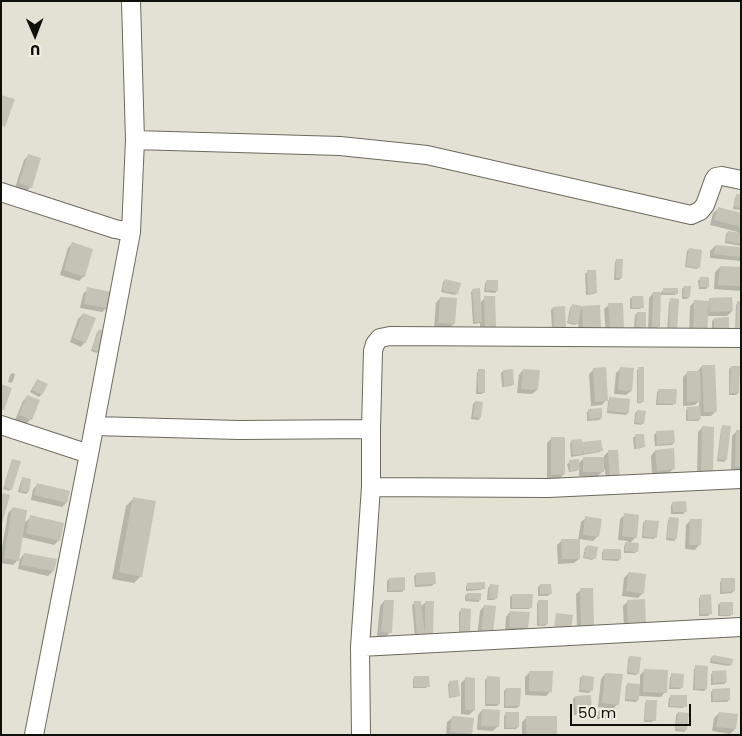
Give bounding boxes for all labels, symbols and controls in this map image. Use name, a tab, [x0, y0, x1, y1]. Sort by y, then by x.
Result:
north arrow	[10, 10, 60, 60]
text: U	[30, 40, 40, 60]
scale bar	[572, 694, 693, 726]
text: 50 m	[578, 702, 616, 723]

